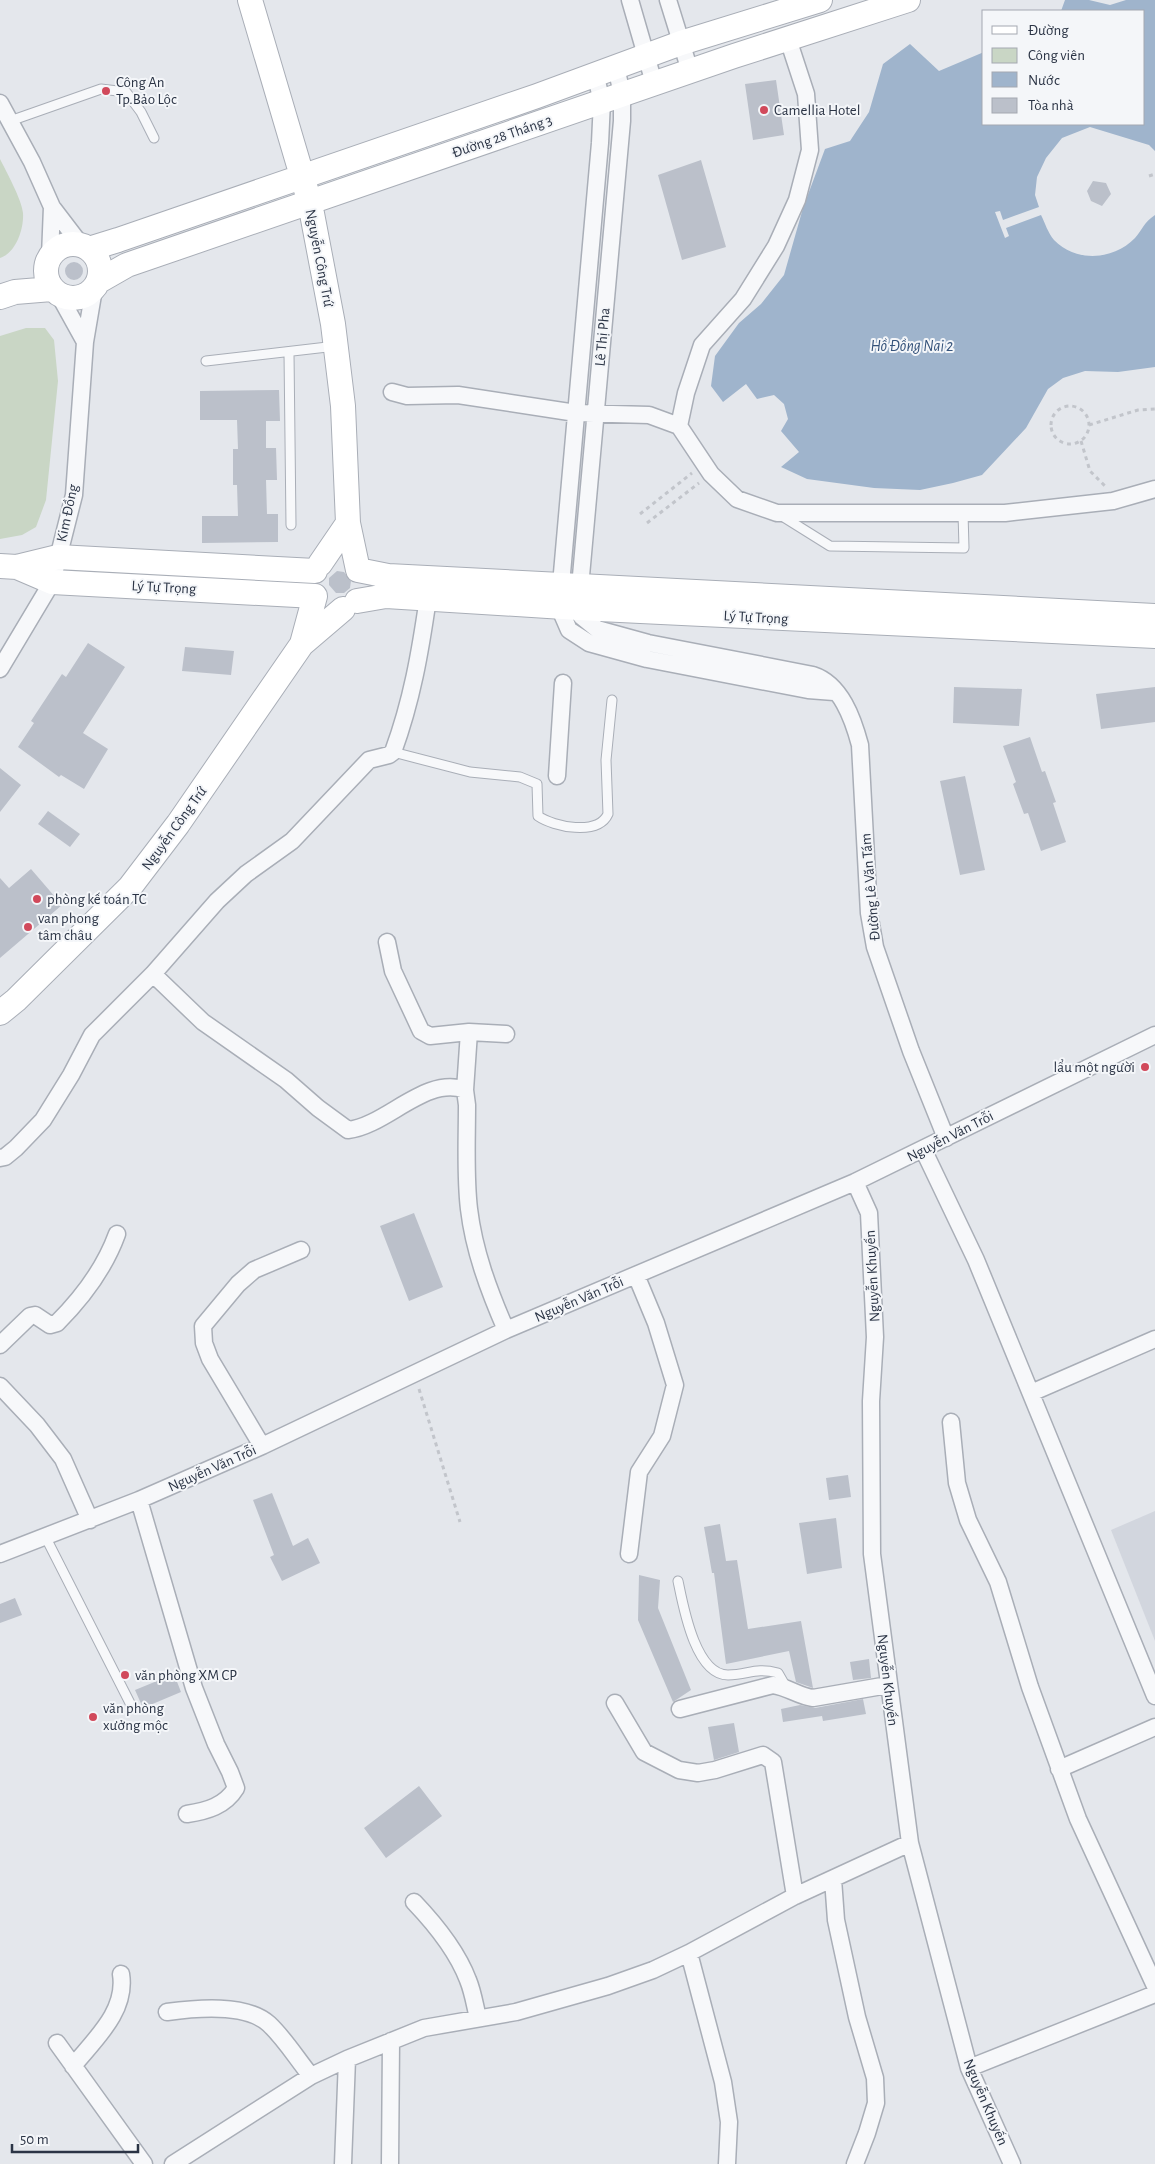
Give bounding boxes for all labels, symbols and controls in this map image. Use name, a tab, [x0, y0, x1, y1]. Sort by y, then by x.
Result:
legend	[982, 10, 1145, 125]
text: Đường	[1028, 23, 1069, 38]
text: Công viên	[1028, 48, 1085, 63]
text: Nước	[1028, 73, 1060, 88]
place label: Công An Tp.Bảo Lộc	[116, 75, 177, 107]
marker: Công An Tp.Bảo Lộc	[100, 85, 112, 97]
text: Tòa nhà	[1028, 98, 1074, 113]
place label: Camellia Hotel	[774, 103, 860, 118]
marker: Camellia Hotel	[758, 104, 770, 116]
street label: Đường 28 Tháng 3	[450, 112, 554, 161]
street label: Nguyễn Công Trứ	[303, 208, 337, 308]
street label: Lê Thị Pha	[592, 307, 613, 367]
water label: Hồ Đồng Nai 2	[870, 338, 954, 354]
street label: Kim Đồng	[54, 482, 81, 543]
street label: Lý Tự Trọng	[131, 578, 197, 597]
street label: Lý Tự Trọng	[723, 608, 789, 627]
street label: Nguyễn Công Trứ	[138, 783, 210, 873]
street label: Đường Lê Văn Tám	[858, 832, 883, 941]
place label: phòng kế toán TC	[47, 892, 147, 907]
marker: phòng kế toán TC	[31, 893, 43, 905]
place label: van phong tâm châu	[38, 911, 99, 943]
marker: van phong tâm châu	[22, 921, 34, 933]
place label: lẩu một người	[1054, 1059, 1135, 1075]
marker: lẩu một người	[1139, 1061, 1151, 1073]
street label: Nguyễn Văn Trỗi	[904, 1107, 996, 1165]
street label: Nguyễn Khuyến	[862, 1230, 882, 1322]
street label: Nguyễn Văn Trỗi	[532, 1273, 626, 1325]
street label: Nguyễn Văn Trỗi	[165, 1441, 259, 1495]
street label: Nguyễn Khuyến	[874, 1633, 902, 1727]
place label: văn phòng XM CP	[135, 1668, 237, 1683]
marker: văn phòng XM CP	[119, 1669, 131, 1681]
place label: văn phòng xưởng mộc	[103, 1701, 168, 1733]
marker: văn phòng xưởng mộc	[87, 1711, 99, 1723]
street label: Nguyễn Khuyến	[961, 2056, 1011, 2148]
scale bar	[12, 2122, 139, 2154]
text: 50 m	[20, 2132, 49, 2147]

